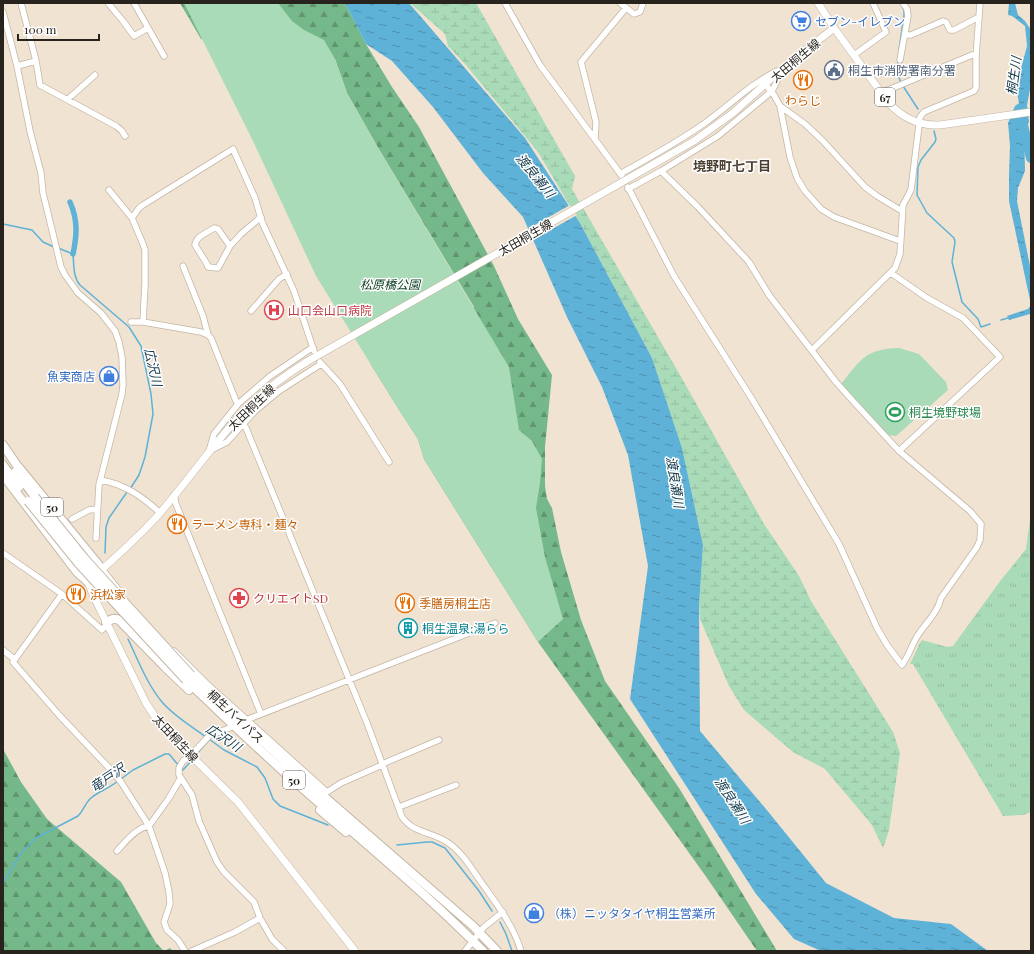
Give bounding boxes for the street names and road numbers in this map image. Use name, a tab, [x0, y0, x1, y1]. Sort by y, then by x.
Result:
street label: 太田桐生線	[767, 35, 823, 85]
road number: 67	[875, 88, 895, 106]
street label: 太田桐生線	[495, 215, 555, 259]
street label: 太田桐生線	[224, 380, 278, 434]
road number: 50	[41, 498, 63, 516]
street label: 桐生バイパス	[204, 686, 268, 746]
street label: 太田桐生線	[150, 711, 202, 765]
road number: 50	[283, 771, 305, 789]

